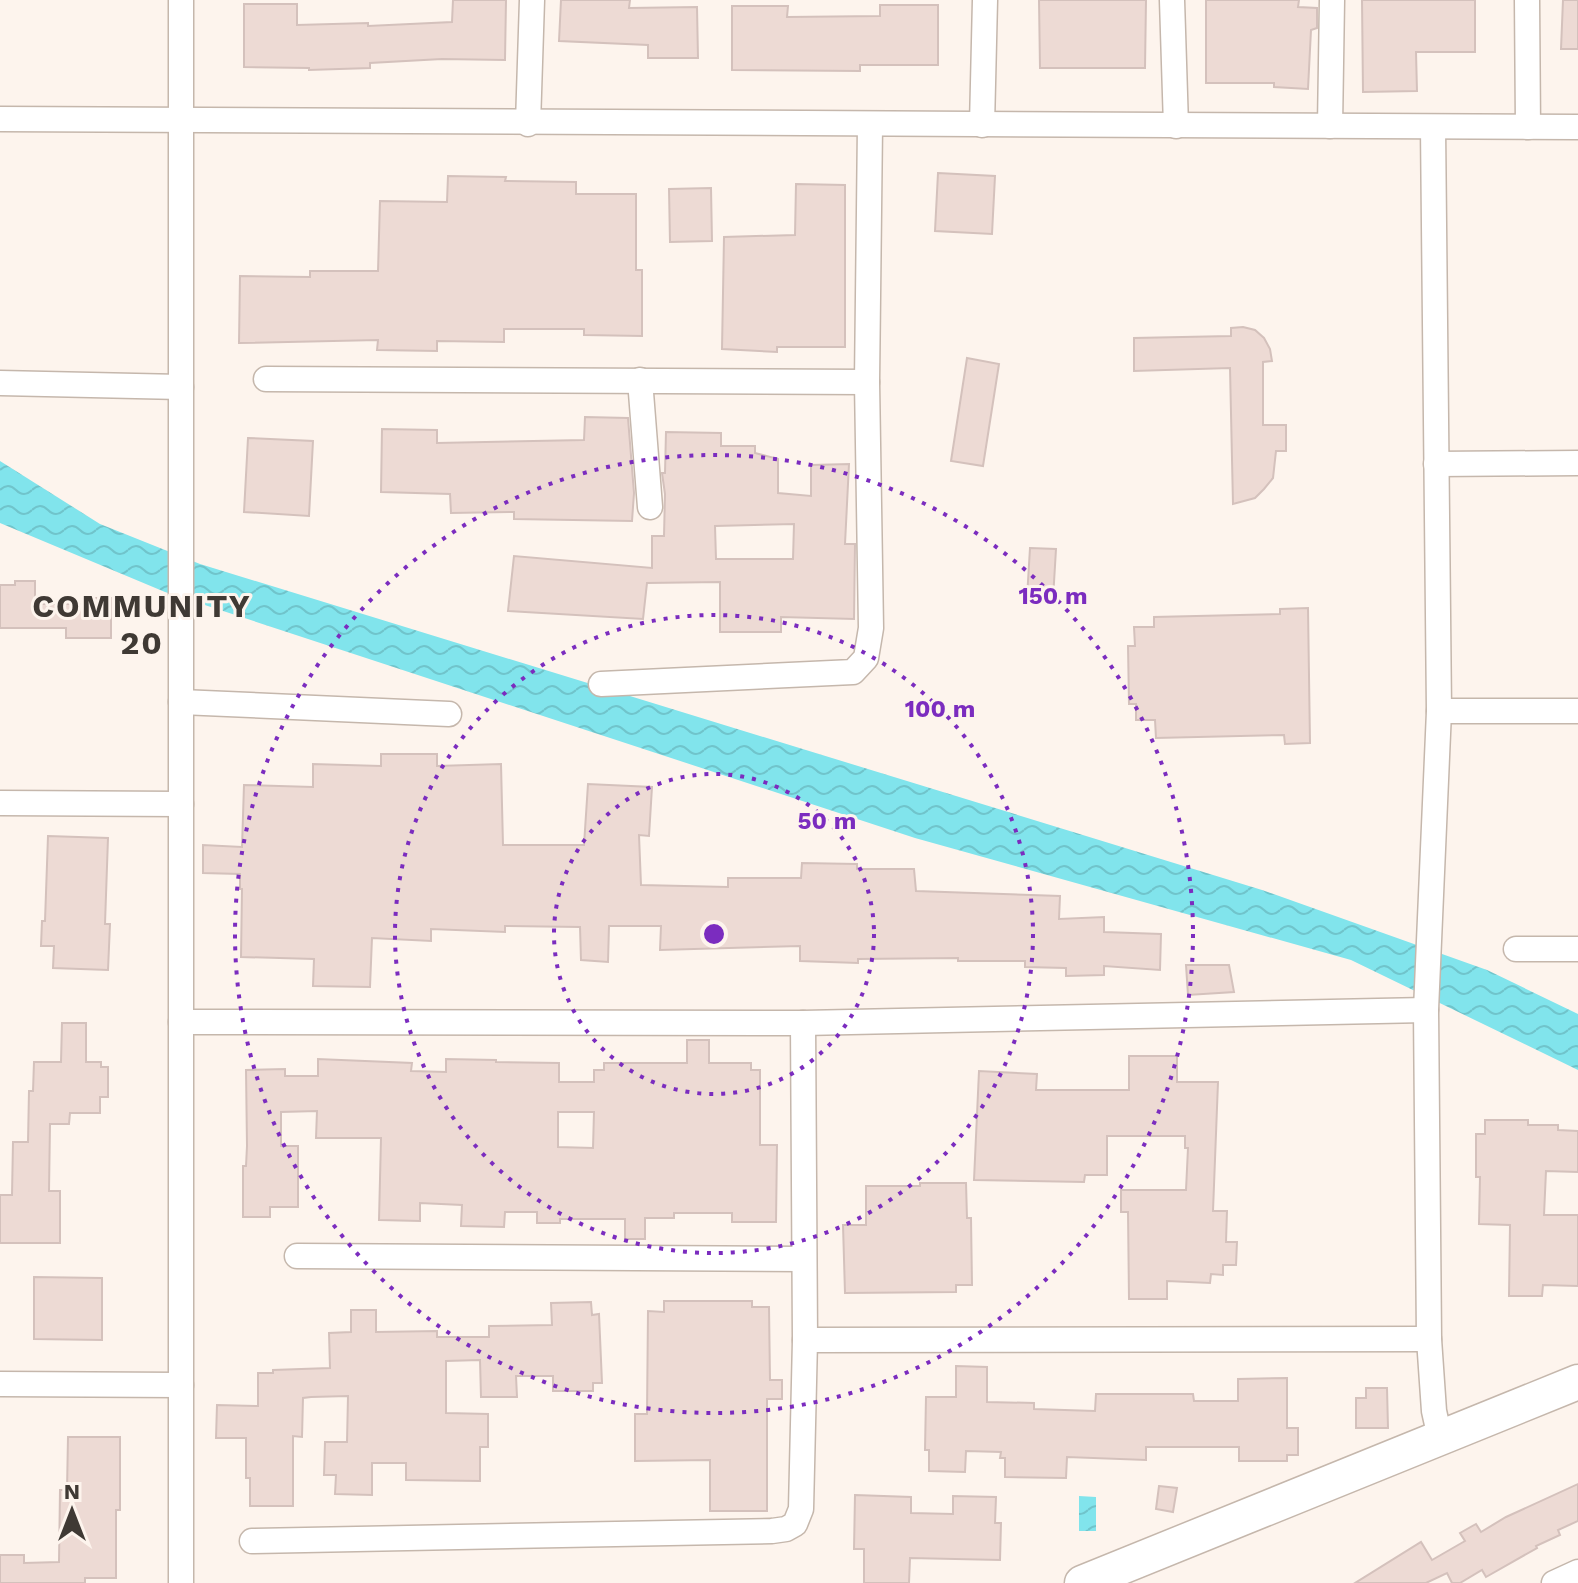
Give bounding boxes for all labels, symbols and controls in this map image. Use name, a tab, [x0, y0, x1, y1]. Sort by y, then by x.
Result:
text: 150 m	[1018, 582, 1088, 610]
district label: COMMUNITY 20	[32, 587, 252, 662]
text: 100 m	[905, 695, 975, 723]
text: 50 m	[798, 807, 856, 835]
centre of rings	[700, 920, 728, 948]
north arrow	[32, 1471, 112, 1551]
text: N	[64, 1479, 80, 1504]

